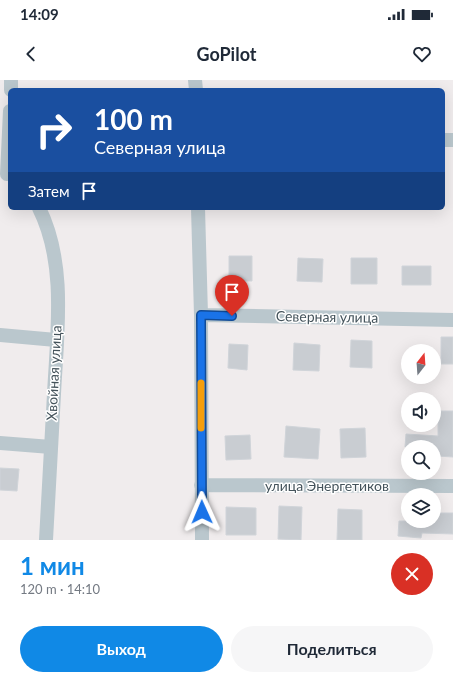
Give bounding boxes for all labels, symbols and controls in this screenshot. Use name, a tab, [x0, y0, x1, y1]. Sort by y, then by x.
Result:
text: 14:09	[20, 5, 59, 23]
icon: back	[20, 43, 42, 65]
text: GoPilot	[196, 43, 257, 65]
icon: heart	[411, 43, 433, 65]
text: 100 m	[94, 102, 173, 136]
icon: right	[28, 104, 80, 156]
text: Северная улица	[94, 136, 226, 158]
icon: arrive	[78, 180, 100, 202]
text: Затем	[28, 182, 70, 200]
pin	[215, 275, 249, 316]
icon: arrive	[221, 281, 243, 303]
street label: Северная улица	[276, 307, 378, 326]
street label: Хвойная улица	[43, 325, 64, 421]
north arrow	[401, 344, 441, 384]
map controls	[401, 344, 441, 528]
button: sound	[401, 392, 441, 432]
button: search	[401, 440, 441, 480]
street label: улица Энергетиков	[265, 477, 389, 494]
button: layers	[401, 488, 441, 528]
position arrow	[181, 491, 223, 533]
text: 1 мин	[20, 551, 85, 580]
button: close	[391, 553, 433, 595]
text: 120 m · 14:10	[20, 581, 100, 597]
button: Выход	[20, 626, 223, 672]
button: Поделиться	[231, 626, 433, 672]

